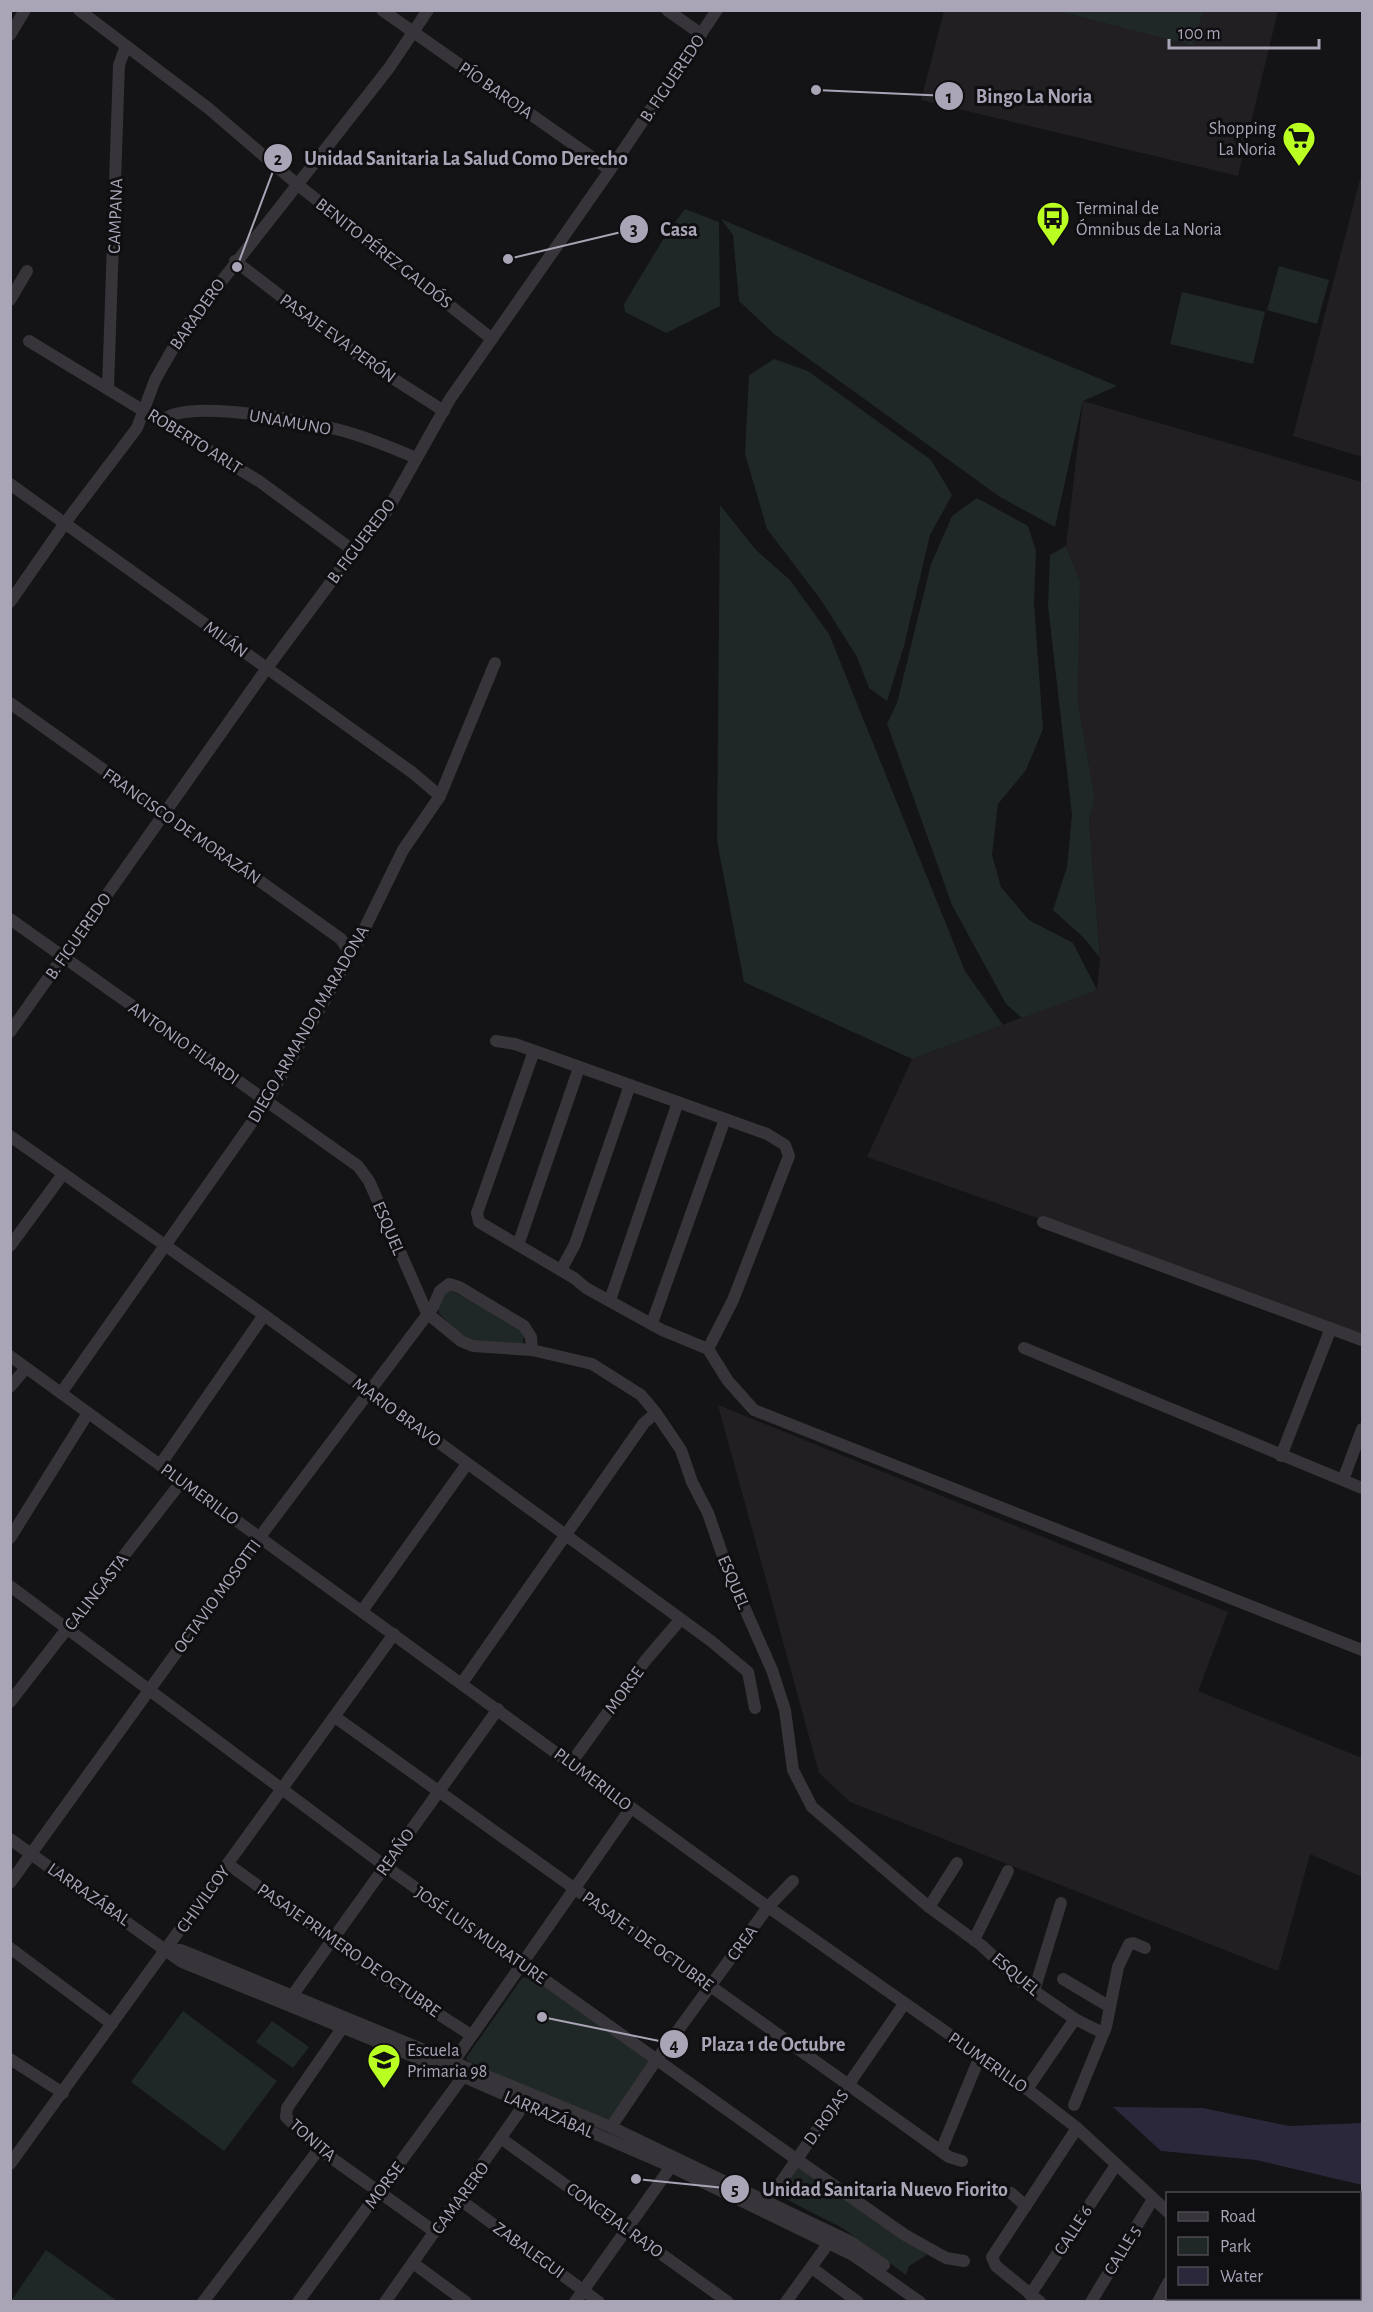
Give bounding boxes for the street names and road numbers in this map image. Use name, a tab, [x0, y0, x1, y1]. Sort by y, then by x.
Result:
street label: B. FIGUEREDO	[637, 32, 708, 125]
street label: PÍO BAROJA	[455, 56, 538, 123]
street label: CAMPANA	[106, 177, 126, 254]
street label: BENITO PÉREZ GALDÓS	[312, 193, 457, 312]
street label: BARADERO	[167, 276, 229, 353]
street label: PASAJE EVA PERÓN	[276, 288, 400, 387]
street label: ROBERTO ARLT	[144, 406, 245, 478]
street label: UNAMUNO	[247, 407, 332, 439]
street label: B. FIGUEREDO	[324, 496, 399, 587]
street label: MILÁN	[200, 616, 252, 662]
street label: FRANCISCO DE MORAZÁN	[99, 763, 265, 888]
street label: B. FIGUEREDO	[43, 890, 115, 983]
street label: DIEGO ARMANDO MARADONA	[245, 922, 373, 1126]
street label: ANTONIO FILARDI	[125, 999, 242, 1089]
street label: ESQUEL	[369, 1199, 408, 1258]
street label: MARIO BRAVO	[349, 1375, 444, 1451]
street label: PLUMERILLO	[157, 1461, 242, 1529]
street label: OCTAVIO MOSOTTI	[171, 1537, 265, 1656]
street label: CALINGASTA	[61, 1550, 132, 1634]
street label: ESQUEL	[714, 1553, 753, 1612]
street label: MORSE	[602, 1664, 648, 1717]
street label: PLUMERILLO	[550, 1745, 634, 1815]
street label: REAÑO	[371, 1824, 418, 1879]
street label: LARRAZÁBAL	[44, 1858, 135, 1930]
street label: CHIVILCOY	[174, 1862, 234, 1936]
street label: PASAJE PRIMERO DE OCTUBRE	[254, 1881, 443, 2021]
street label: JOSÉ LUIS MURATURE	[412, 1881, 551, 1988]
street label: PASAJE 1 DE OCTUBRE	[579, 1888, 716, 1995]
street label: CREA	[724, 1922, 762, 1964]
street label: ESQUEL	[988, 1950, 1043, 2000]
street label: PLUMERILLO	[945, 2029, 1030, 2096]
street label: LARRAZÁBAL	[501, 2085, 598, 2142]
street label: D. ROJAS	[801, 2087, 853, 2149]
street label: TONITA	[286, 2116, 339, 2166]
street label: MORSE	[362, 2159, 408, 2212]
street label: CAMARERO	[429, 2159, 493, 2238]
street label: CONCEJAL RAJO	[563, 2180, 666, 2262]
street label: CALLE 6	[1051, 2203, 1096, 2258]
street label: ZABALEGUI	[490, 2219, 567, 2282]
street label: CALLE 5	[1101, 2223, 1144, 2278]

